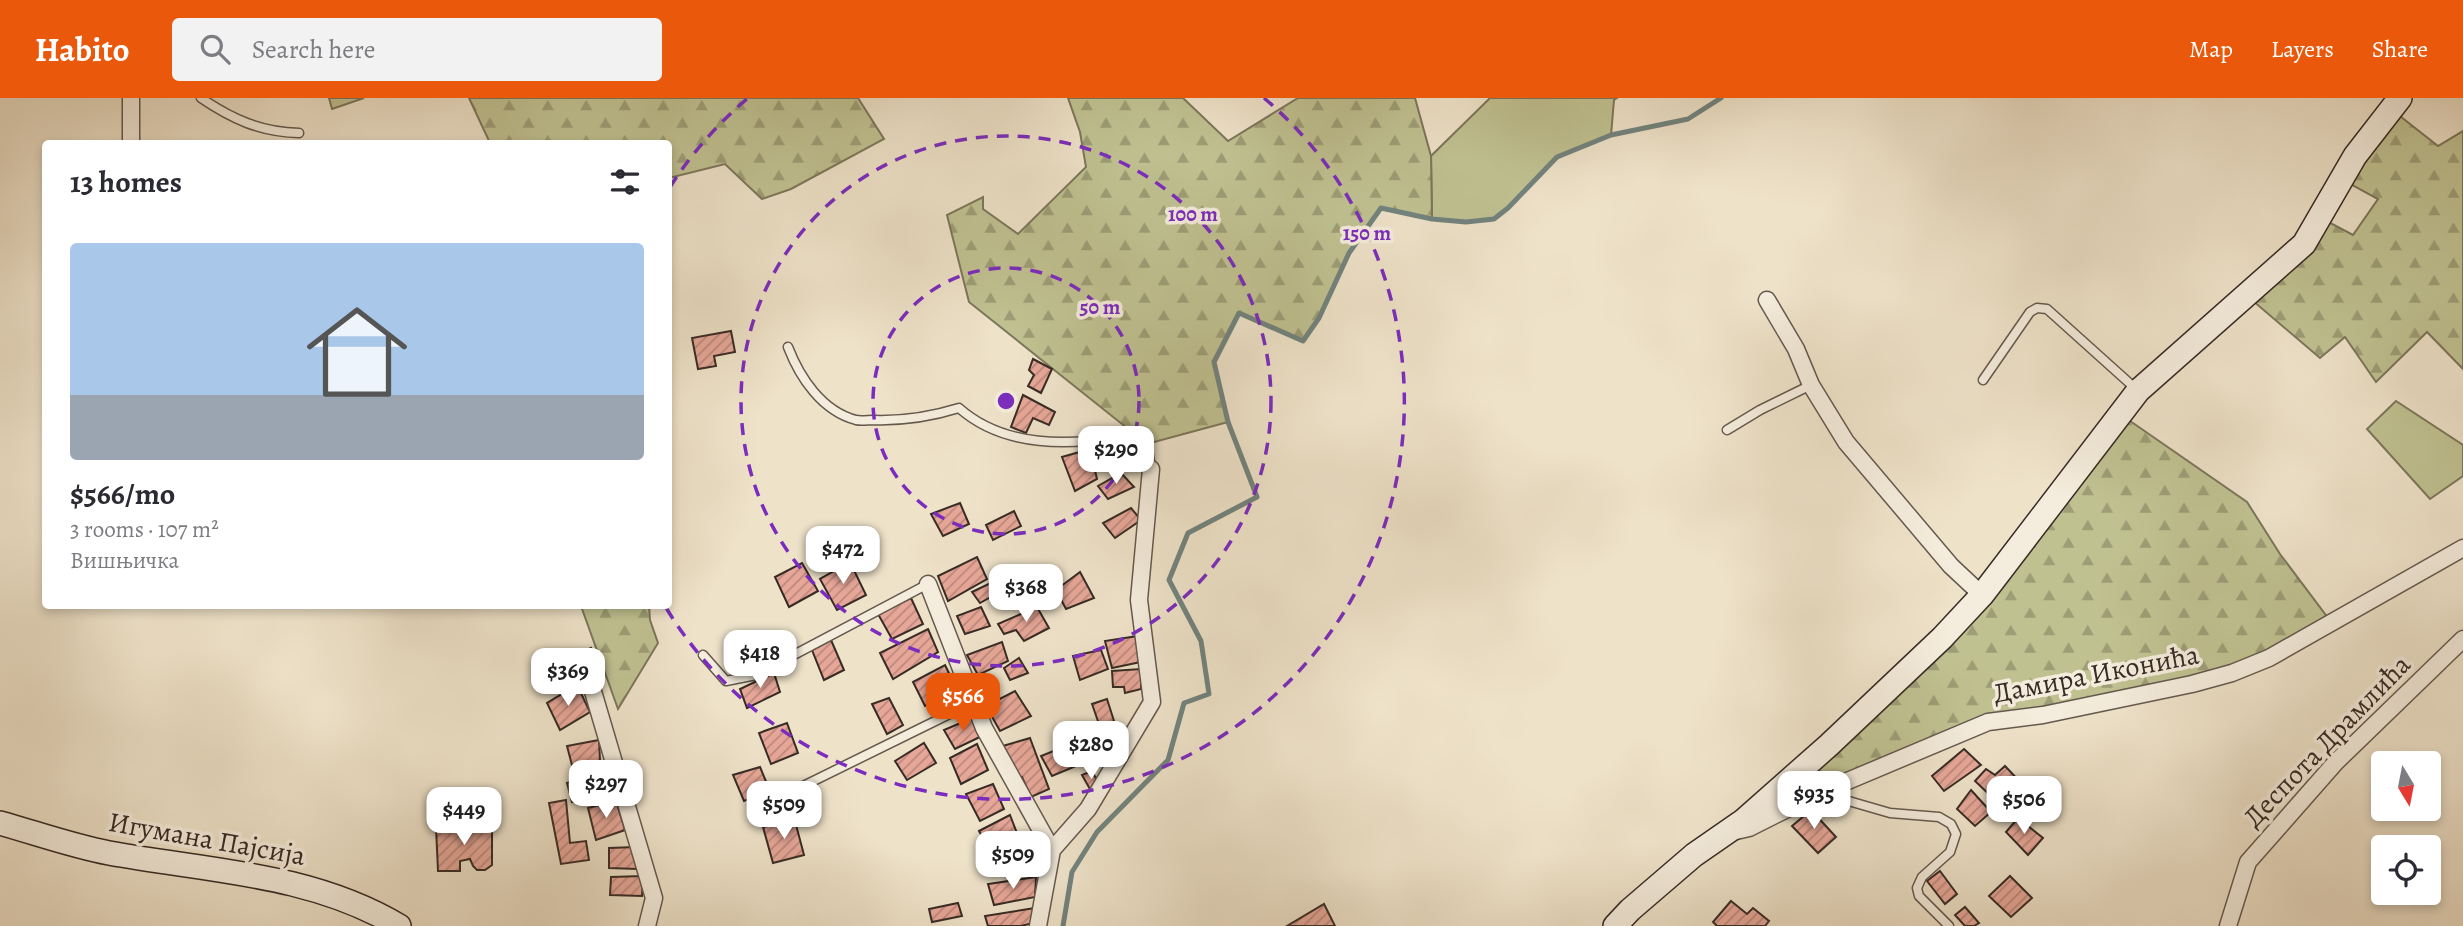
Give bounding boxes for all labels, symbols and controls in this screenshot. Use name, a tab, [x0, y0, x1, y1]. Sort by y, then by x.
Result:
search box	[172, 18, 662, 81]
text: Habito	[35, 27, 130, 72]
icon: search	[196, 30, 234, 68]
text: Search here	[252, 32, 375, 67]
text: Map	[2189, 33, 2233, 65]
text: Layers	[2271, 33, 2334, 65]
text: Share	[2372, 33, 2428, 65]
text: 13 homes	[70, 162, 182, 202]
icon: filters	[606, 163, 644, 201]
text: 100 m	[1168, 200, 1218, 228]
text: 150 m	[1343, 219, 1392, 247]
icon: home	[294, 289, 420, 415]
text: 50 m	[1080, 293, 1121, 321]
centre of rings	[994, 389, 1018, 413]
pin: $290	[1075, 426, 1157, 486]
text: $290	[1094, 433, 1138, 464]
text: $566/mo	[70, 474, 175, 514]
text: 3 rooms · 107 m²	[70, 514, 219, 545]
pin: $472	[802, 526, 884, 586]
text: $472	[822, 533, 864, 564]
text: Вишњичка	[70, 545, 179, 576]
pin: $368	[985, 564, 1067, 624]
text: $368	[1005, 571, 1047, 602]
pin: $418	[719, 630, 801, 690]
street label: Дамира Иконића	[1990, 635, 2202, 713]
text: $418	[740, 637, 780, 668]
street label: Деспота Драмлића	[2235, 646, 2419, 836]
pin: $369	[527, 648, 609, 708]
text: $369	[547, 655, 589, 686]
pin: $566	[922, 674, 1004, 733]
text: $566	[942, 680, 984, 711]
pin: $280	[1050, 722, 1132, 781]
text: $280	[1069, 728, 1113, 759]
north arrow	[2371, 751, 2441, 821]
map controls	[2371, 751, 2441, 905]
pin: $297	[565, 760, 647, 820]
text: $297	[585, 767, 627, 798]
pin: $935	[1773, 772, 1855, 831]
pin: $506	[1983, 776, 2065, 836]
text: $935	[1793, 778, 1835, 809]
pin: $509	[743, 782, 825, 841]
text: $506	[2003, 783, 2045, 814]
pin: $449	[423, 788, 505, 847]
text: $509	[763, 788, 805, 819]
text: $449	[443, 794, 486, 825]
street label: Игумана Пајсија	[106, 803, 309, 875]
pin: $509	[972, 832, 1054, 891]
button: locate	[2371, 835, 2441, 905]
text: $509	[992, 838, 1034, 869]

